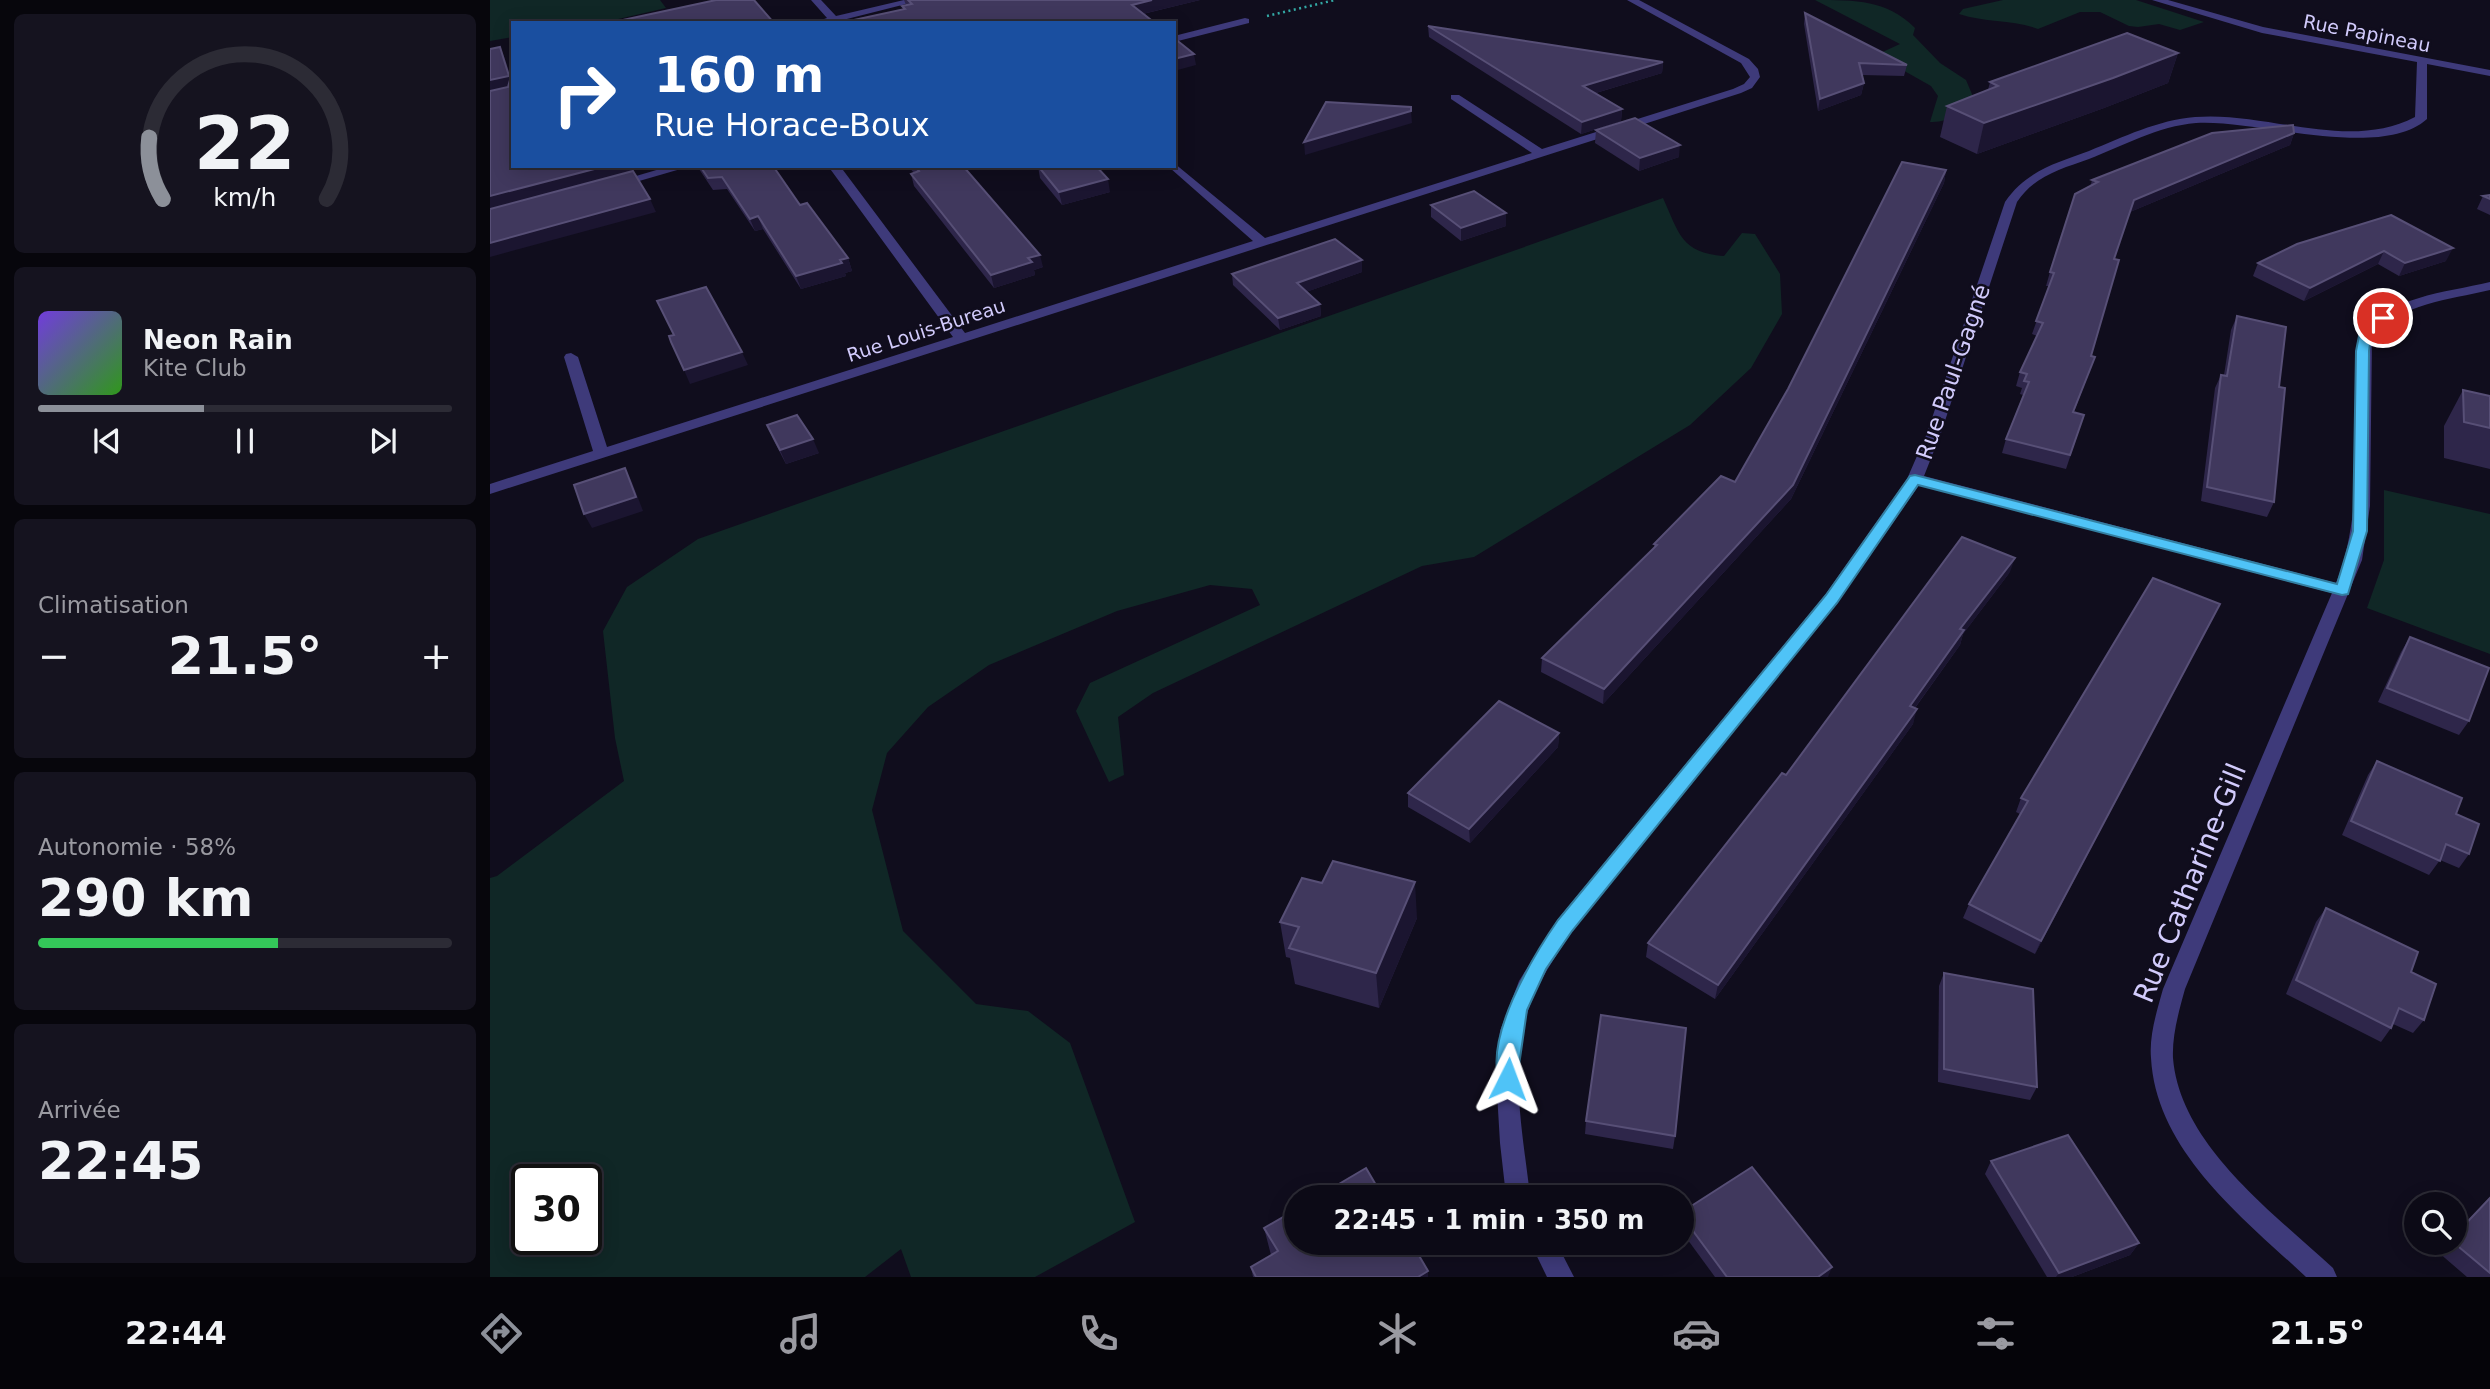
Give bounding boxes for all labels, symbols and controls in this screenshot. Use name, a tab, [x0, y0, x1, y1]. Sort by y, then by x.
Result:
street label: Rue Papineau	[2302, 10, 2432, 56]
text: 160 m	[654, 47, 824, 104]
icon: right	[539, 49, 630, 140]
text: 22	[194, 102, 296, 187]
text: Rue Horace-Boux	[654, 106, 930, 144]
text: km/h	[213, 183, 277, 212]
street label: Rue Paul-Gagné	[1911, 281, 1995, 463]
pin	[2353, 288, 2413, 348]
street label: Rue Louis-Bureau	[844, 294, 1008, 366]
icon: arrive	[2364, 299, 2402, 337]
text: Neon Rain	[143, 325, 293, 355]
text: Kite Club	[143, 355, 247, 381]
icon: previous	[88, 422, 126, 460]
icon: pause	[226, 422, 264, 460]
icon: next	[364, 422, 402, 460]
text: Climatisation	[38, 592, 189, 618]
text: 21.5°	[168, 626, 322, 686]
text: −	[38, 634, 70, 678]
text: +	[420, 634, 452, 678]
street label: Rue Catharine-Gill	[2127, 759, 2253, 1007]
text: Autonomie · 58%	[38, 834, 236, 860]
text: 290 km	[38, 868, 253, 928]
position arrow	[1471, 1042, 1545, 1116]
text: Arrivée	[38, 1097, 121, 1123]
text: 22:45	[38, 1131, 204, 1191]
speed limit sign: 30	[511, 1164, 602, 1255]
map controls	[2404, 1192, 2467, 1255]
button: search	[2404, 1192, 2467, 1255]
text: 22:45 · 1 min · 350 m	[1334, 1205, 1644, 1235]
icon: directions	[477, 1309, 526, 1358]
icon: music	[776, 1309, 825, 1358]
icon: phone	[1074, 1309, 1123, 1358]
icon: climate	[1373, 1309, 1422, 1358]
icon: car	[1672, 1309, 1721, 1358]
icon: filters	[1971, 1309, 2020, 1358]
text: 22:44	[125, 1314, 227, 1352]
text: 21.5°	[2270, 1314, 2365, 1352]

